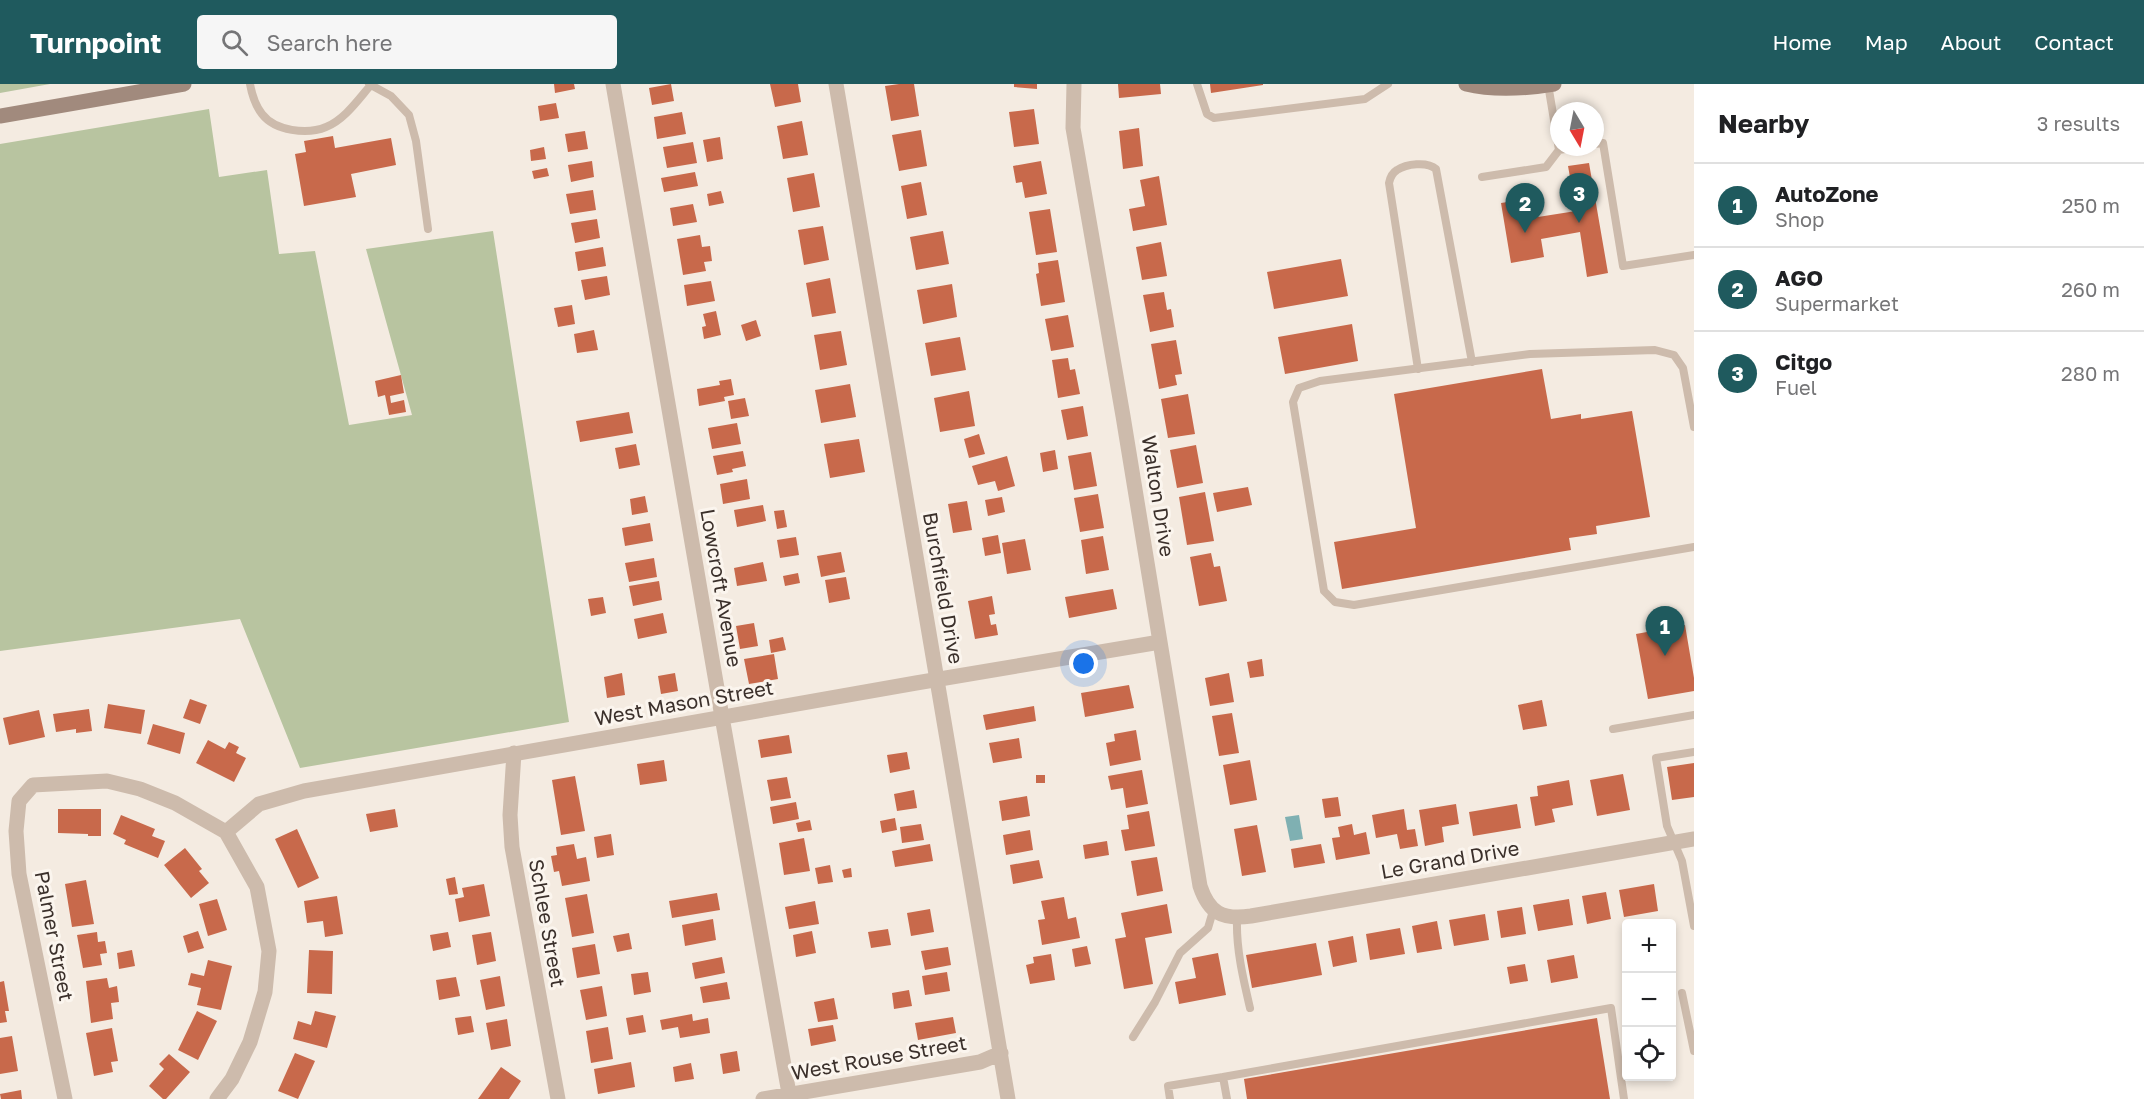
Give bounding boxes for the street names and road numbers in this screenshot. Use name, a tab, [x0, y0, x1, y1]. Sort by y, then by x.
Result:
street label: Walton Drive	[1138, 433, 1180, 558]
street label: Lowcroft Avenue	[696, 507, 748, 669]
street label: Burchfield Drive	[919, 510, 969, 666]
street label: West Mason Street	[593, 674, 775, 730]
street label: Le Grand Drive	[1379, 835, 1521, 883]
street label: Schlee Street	[525, 857, 571, 989]
street label: Palmer Street	[31, 869, 79, 1003]
street label: West Rouse Street	[789, 1030, 968, 1084]

